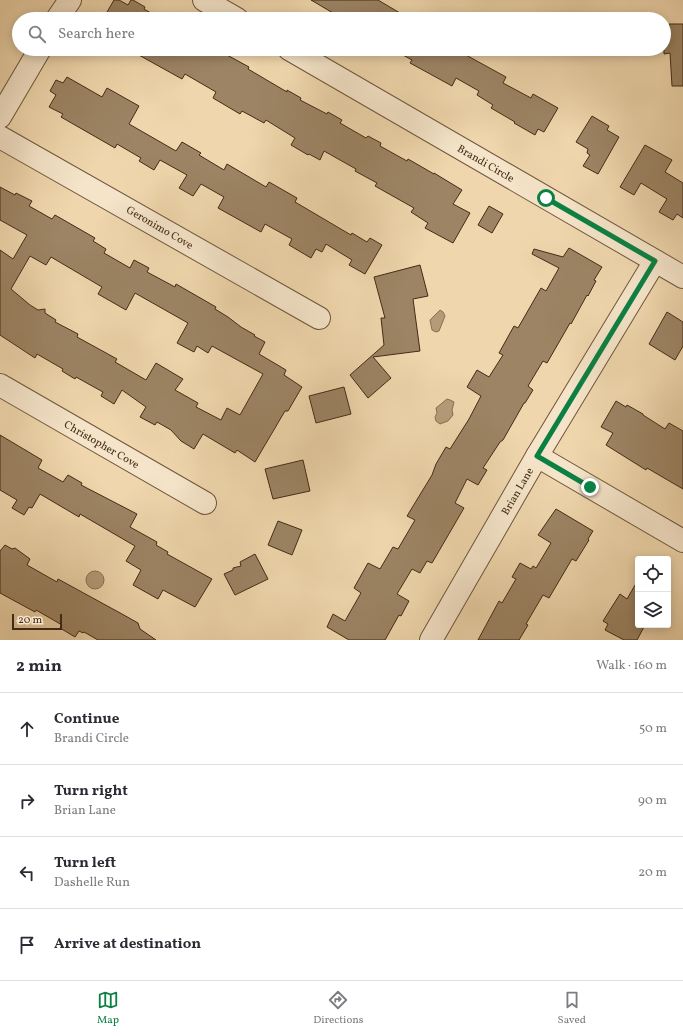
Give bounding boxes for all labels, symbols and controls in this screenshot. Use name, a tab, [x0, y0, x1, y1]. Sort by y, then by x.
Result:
search box	[12, 12, 671, 56]
icon: search	[26, 23, 48, 45]
text: Search here	[58, 24, 135, 45]
street label: Brandi Circle	[454, 142, 516, 187]
route start	[537, 189, 555, 207]
street label: Geronimo Cove	[123, 203, 196, 254]
street label: Christopher Cove	[61, 418, 142, 473]
street label: Brian Lane	[499, 465, 538, 518]
route end	[581, 478, 599, 496]
map controls	[635, 556, 671, 628]
button: locate	[635, 556, 671, 592]
button: layers	[635, 592, 671, 628]
scale bar	[12, 612, 62, 631]
text: 20 m	[18, 613, 42, 628]
text: 2 min	[16, 655, 62, 678]
text: Walk · 160 m	[596, 657, 667, 675]
text: Continue	[54, 709, 119, 730]
icon: ahead	[16, 718, 38, 740]
text: 50 m	[639, 720, 667, 738]
text: Brandi Circle	[54, 730, 129, 748]
text: Turn right	[54, 781, 128, 802]
icon: right	[16, 790, 38, 812]
text: 90 m	[638, 792, 667, 810]
text: Brian Lane	[54, 802, 116, 820]
text: Turn left	[54, 853, 116, 874]
icon: left	[16, 862, 38, 884]
text: 20 m	[638, 864, 667, 882]
text: Dashelle Run	[54, 874, 130, 892]
icon: arrive	[16, 934, 38, 956]
text: Arrive at destination	[54, 934, 201, 955]
tab: Map	[97, 989, 119, 1028]
tab: Directions	[313, 989, 364, 1028]
tab: Saved	[558, 989, 586, 1028]

